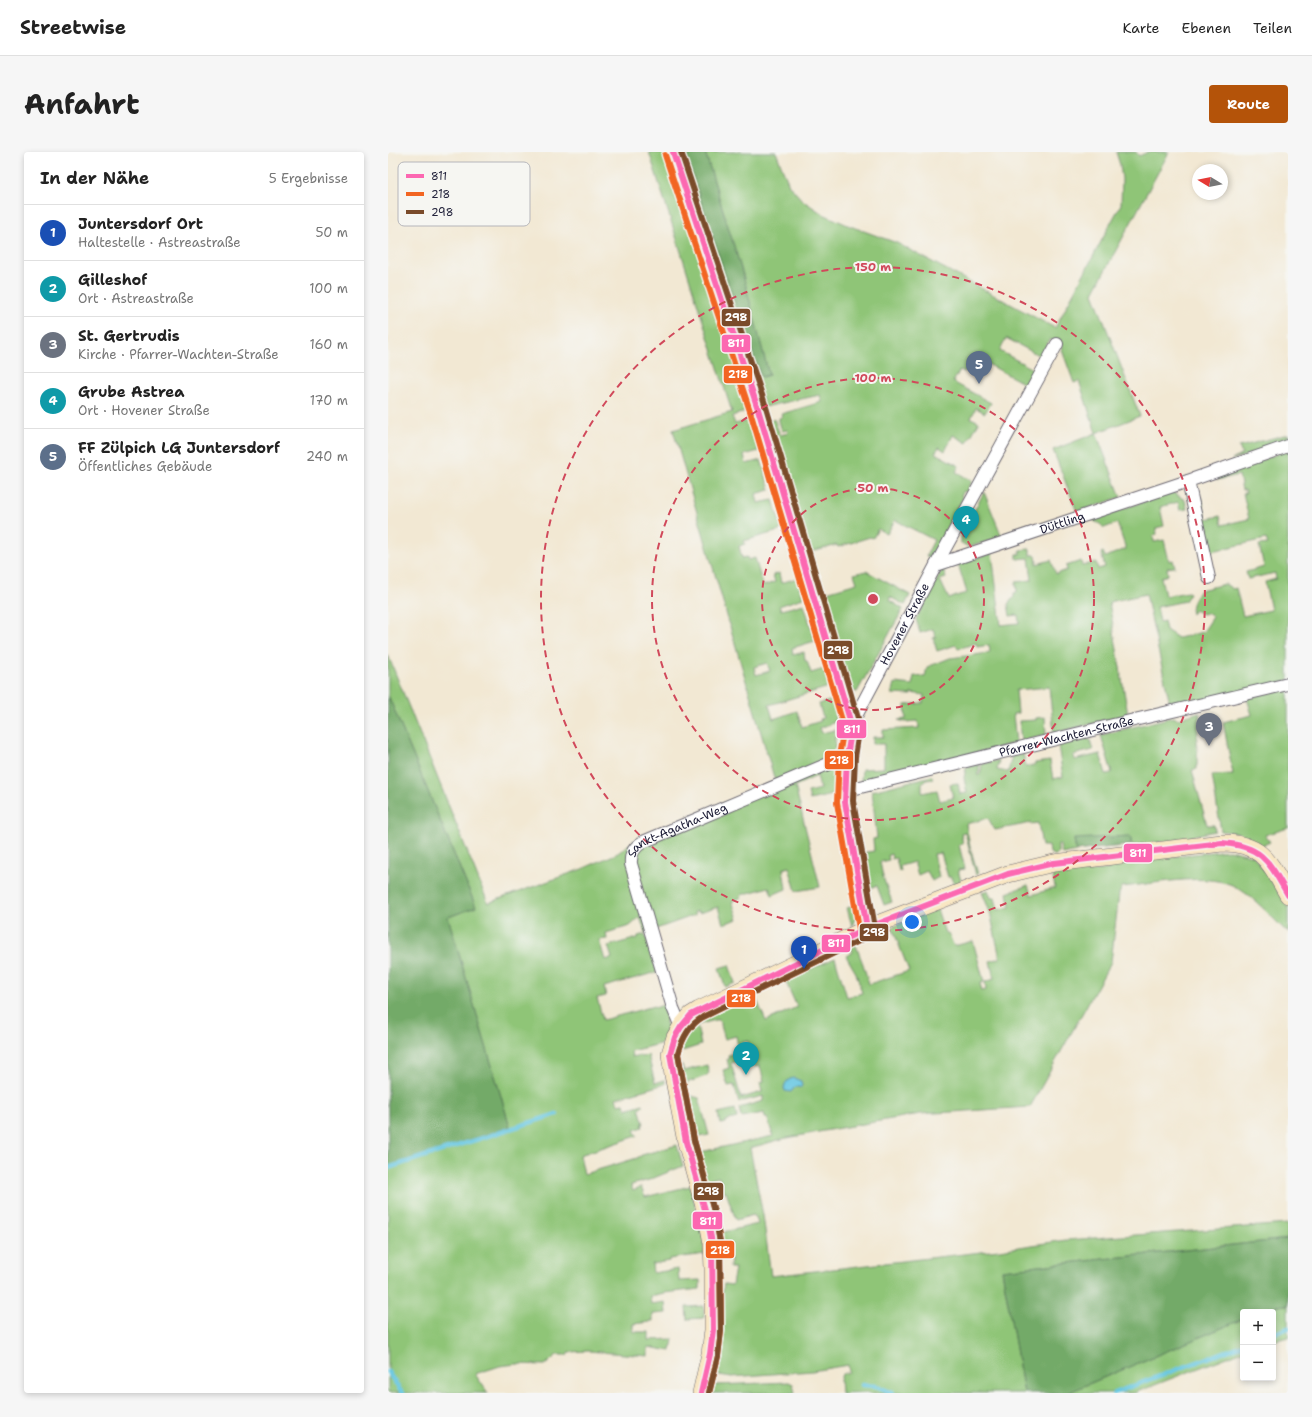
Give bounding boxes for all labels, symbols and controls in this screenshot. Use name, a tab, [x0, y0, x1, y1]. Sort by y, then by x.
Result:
text: Streetwise	[20, 15, 126, 40]
text: Karte	[1123, 19, 1160, 37]
text: Ebenen	[1182, 19, 1231, 37]
text: Teilen	[1253, 19, 1292, 37]
text: Anfahrt	[24, 85, 140, 123]
button: Route	[1209, 85, 1288, 123]
legend	[398, 162, 530, 226]
north arrow	[1192, 164, 1228, 200]
text: In der Nähe	[40, 167, 149, 189]
text: 811	[431, 169, 447, 184]
text: 5 Ergebnisse	[269, 170, 348, 187]
text: 218	[431, 187, 450, 202]
text: 298	[431, 205, 453, 220]
text: Juntersdorf Ort	[78, 214, 203, 234]
text: 1	[50, 224, 56, 241]
text: 50 m	[315, 224, 348, 241]
text: Haltestelle · Astreastraße	[78, 234, 241, 251]
text: 150 m	[855, 259, 891, 275]
text: Gilleshof	[78, 270, 147, 290]
text: 2	[48, 280, 58, 297]
text: 100 m	[309, 280, 348, 297]
text: Ort · Astreastraße	[78, 290, 194, 307]
line badge: 298	[721, 308, 751, 327]
text: 298	[725, 310, 748, 325]
text: St. Gertrudis	[78, 326, 180, 346]
line badge: 811	[721, 334, 751, 353]
text: 3	[48, 336, 58, 353]
text: 160 m	[310, 336, 348, 353]
text: 811	[727, 336, 745, 351]
text: Kirche · Pfarrer-Wachten-Straße	[78, 346, 279, 363]
pin: 5	[966, 351, 992, 384]
line badge: 218	[723, 365, 753, 384]
text: 218	[728, 367, 748, 382]
text: 100 m	[855, 370, 892, 386]
text: Grube Astrea	[78, 382, 185, 402]
text: 4	[48, 392, 58, 409]
text: 170 m	[310, 392, 348, 409]
text: Ort · Hovener Straße	[78, 402, 210, 419]
text: FF Zülpich LG Juntersdorf	[78, 438, 280, 458]
text: 5	[49, 448, 57, 465]
text: 240 m	[306, 448, 348, 465]
text: Öffentliches Gebäude	[78, 458, 212, 475]
text: 50 m	[858, 480, 889, 496]
pin: 4	[953, 506, 979, 539]
street label: Düttling	[1038, 508, 1087, 538]
street label: Hovener Straße	[876, 580, 933, 668]
centre of rings	[866, 592, 880, 606]
line badge: 298	[823, 640, 853, 660]
text: 298	[827, 643, 850, 658]
street label: Pfarrer-Wachten-Straße	[997, 712, 1136, 761]
pin: 3	[1196, 713, 1222, 746]
line badge: 811	[836, 719, 867, 739]
text: 811	[843, 722, 861, 737]
line badge: 218	[824, 750, 854, 770]
text: 218	[829, 753, 849, 768]
street label: Sankt-Agatha-Weg	[624, 799, 730, 859]
line badge: 811	[1123, 843, 1153, 863]
text: 811	[1129, 846, 1147, 861]
your location	[902, 912, 922, 932]
line badge: 298	[859, 923, 889, 942]
text: 298	[863, 925, 886, 940]
line badge: 811	[821, 934, 851, 953]
pin: 1	[791, 936, 817, 969]
text: 811	[827, 936, 845, 951]
line badge: 218	[726, 989, 756, 1008]
text: 218	[731, 991, 751, 1006]
pin: 2	[733, 1042, 759, 1075]
line badge: 298	[693, 1182, 724, 1201]
text: 298	[697, 1184, 720, 1199]
line badge: 811	[692, 1211, 723, 1230]
text: 811	[699, 1214, 717, 1229]
line badge: 218	[705, 1240, 735, 1259]
text: 218	[710, 1243, 730, 1258]
map controls	[1240, 1309, 1276, 1381]
button: +	[1240, 1309, 1276, 1345]
button: −	[1240, 1345, 1276, 1381]

